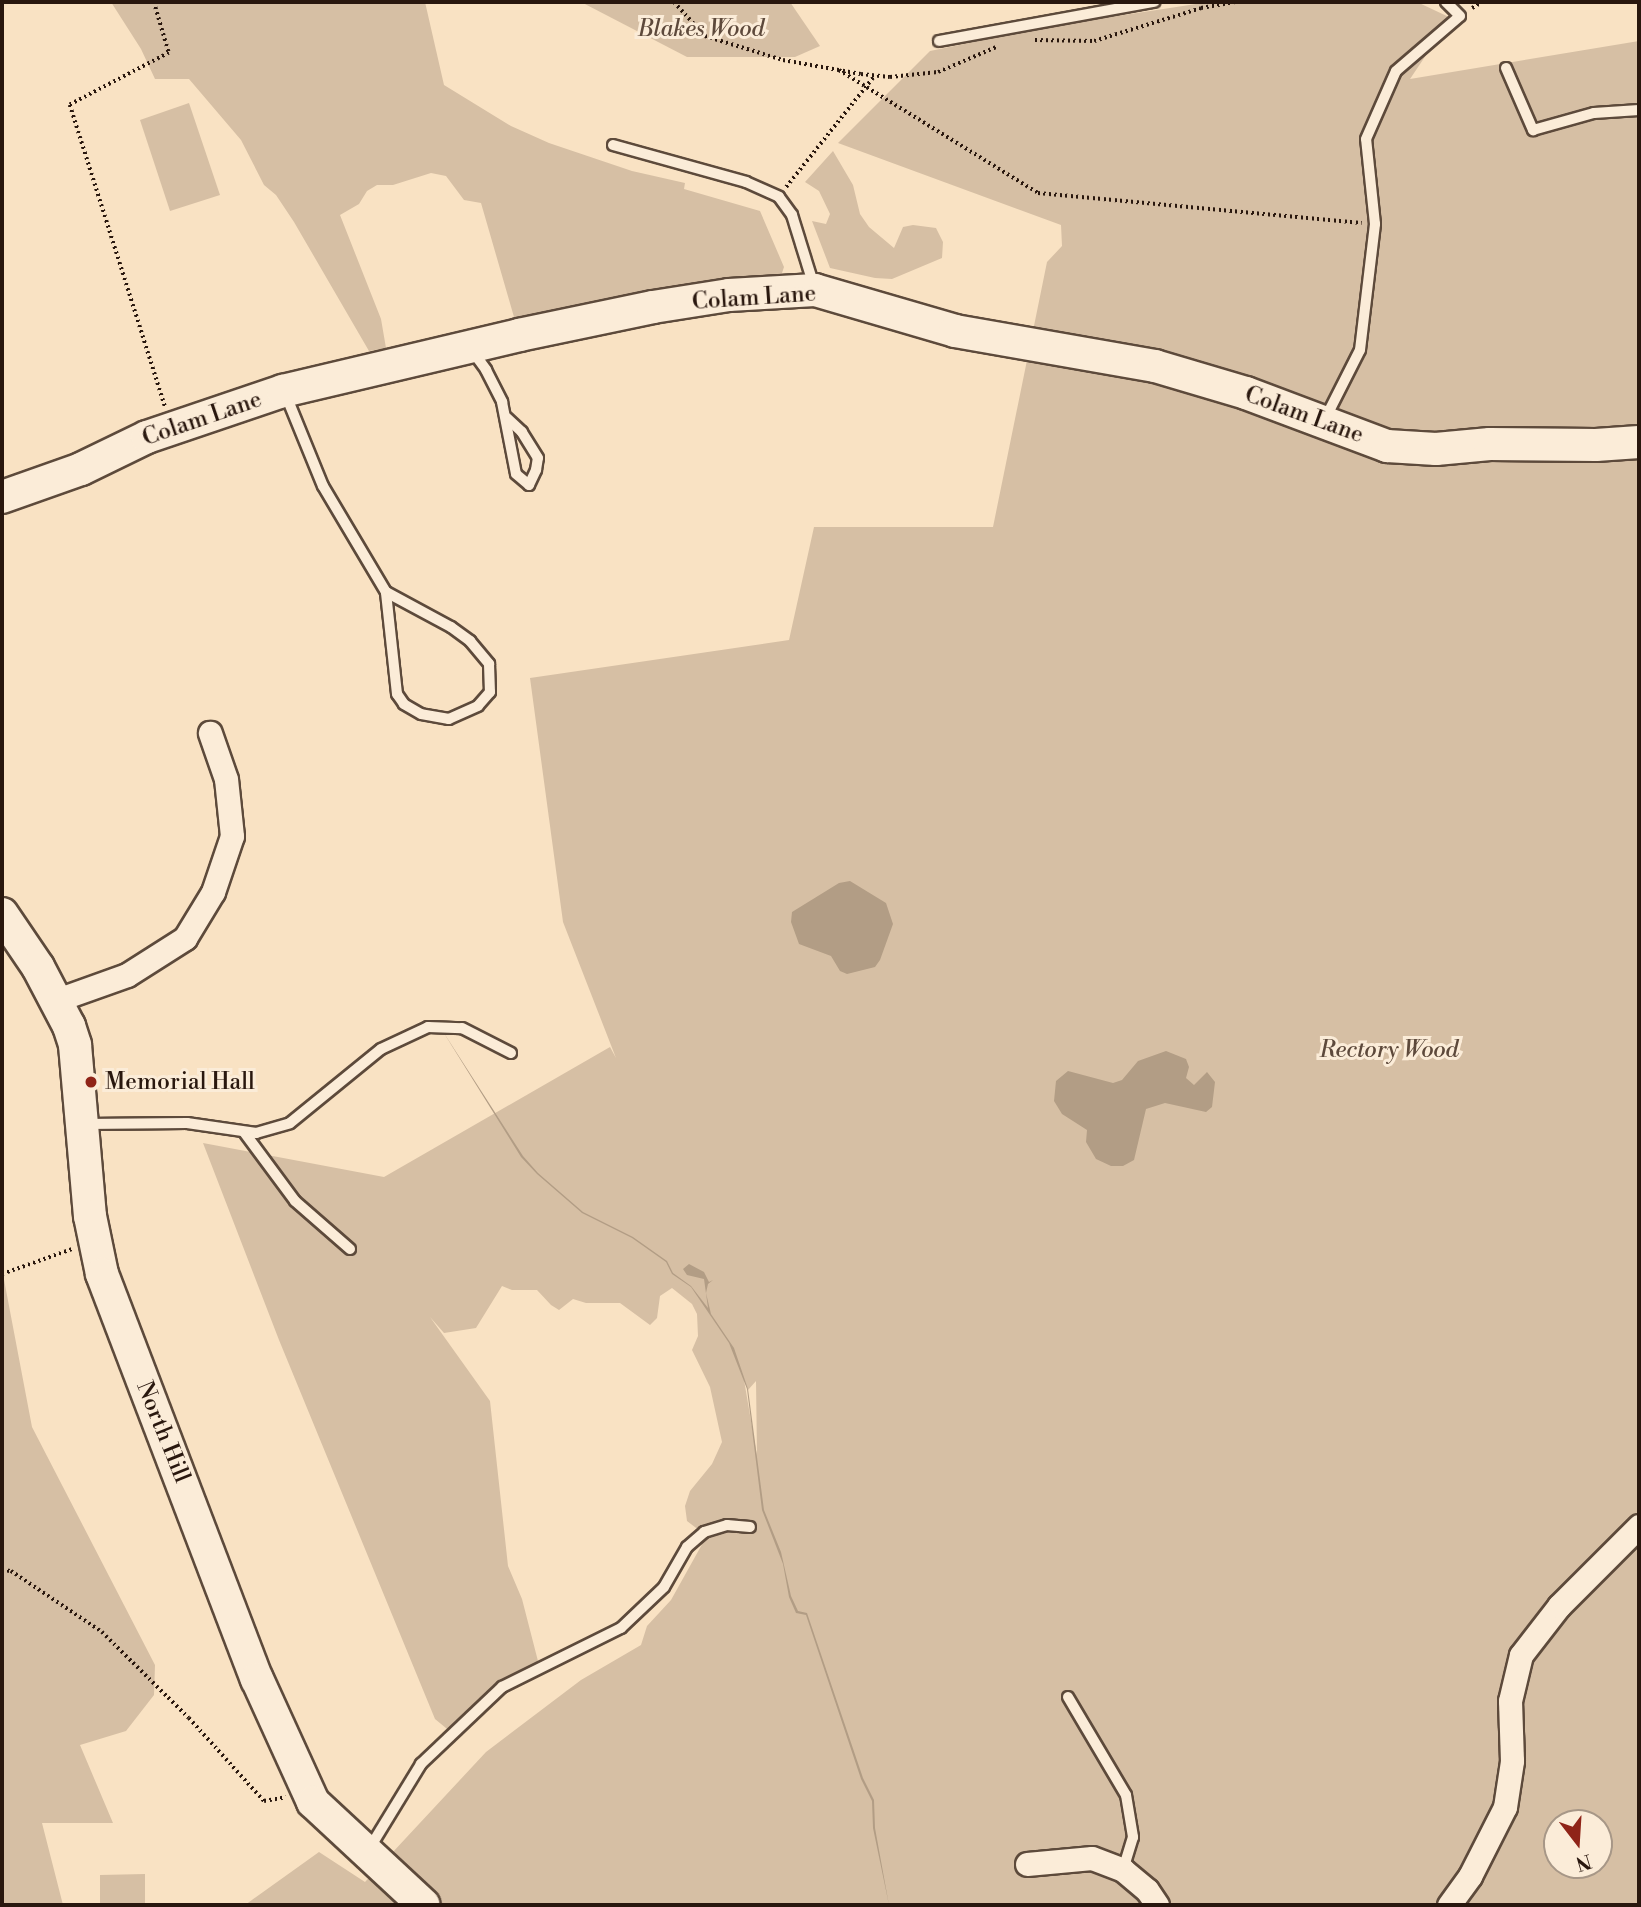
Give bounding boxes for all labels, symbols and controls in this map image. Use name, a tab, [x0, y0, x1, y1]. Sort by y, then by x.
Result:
park label: Blakes Wood	[638, 15, 764, 43]
street label: Colam Lane	[691, 280, 817, 316]
street label: Colam Lane	[1241, 381, 1367, 449]
street label: Colam Lane	[139, 386, 265, 452]
park label: Rectory Wood	[1320, 1036, 1458, 1064]
place label: Memorial Hall	[105, 1068, 255, 1096]
marker: Memorial Hall	[83, 1074, 99, 1090]
street label: North Hill	[130, 1377, 196, 1487]
north arrow	[1543, 1809, 1613, 1879]
text: N	[1573, 1848, 1594, 1876]

